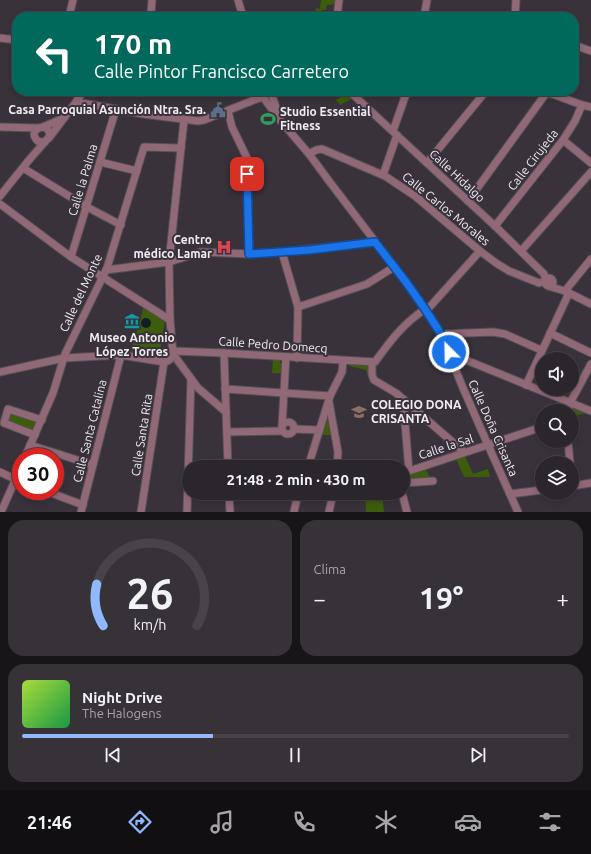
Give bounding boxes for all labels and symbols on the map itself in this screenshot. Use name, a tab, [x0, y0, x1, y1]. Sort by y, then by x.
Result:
public building icon: Casa Parroquial Asunción Ntra. Sra.	[209, 101, 227, 119]
place label: Casa Parroquial Asunción Ntra. Sra.	[8, 103, 206, 116]
place label: Studio Essential Fitness	[280, 105, 371, 132]
sports icon: Studio Essential Fitness	[259, 110, 277, 128]
street label: Calle Cirujeda	[505, 127, 560, 193]
street label: Calle la Palma	[65, 142, 100, 217]
street label: Calle Hidalgo	[427, 147, 488, 205]
pin	[230, 157, 264, 191]
street label: Calle Carlos Morales	[400, 169, 493, 248]
place label: Centro médico Lamar	[133, 233, 212, 260]
hospital icon: Centro médico Lamar	[215, 238, 233, 256]
street label: Calle del Monte	[57, 252, 104, 334]
museum icon: Museo Antonio López Torres	[123, 312, 141, 330]
place label: Museo Antonio López Torres	[89, 331, 175, 358]
position arrow	[428, 331, 470, 373]
street label: Calle Pedro Domecq	[218, 334, 328, 355]
street label: Calle Doña Crisanta	[466, 377, 521, 478]
street label: Calle Santa Catalina	[70, 378, 109, 484]
street label: Calle Santa Rita	[129, 393, 154, 477]
place label: COLEGIO DONA CRISANTA	[371, 398, 462, 425]
school or university icon: COLEGIO DONA CRISANTA	[350, 403, 368, 421]
street label: Calle la Sal	[417, 432, 475, 461]
speed limit sign: 30	[12, 448, 64, 500]

